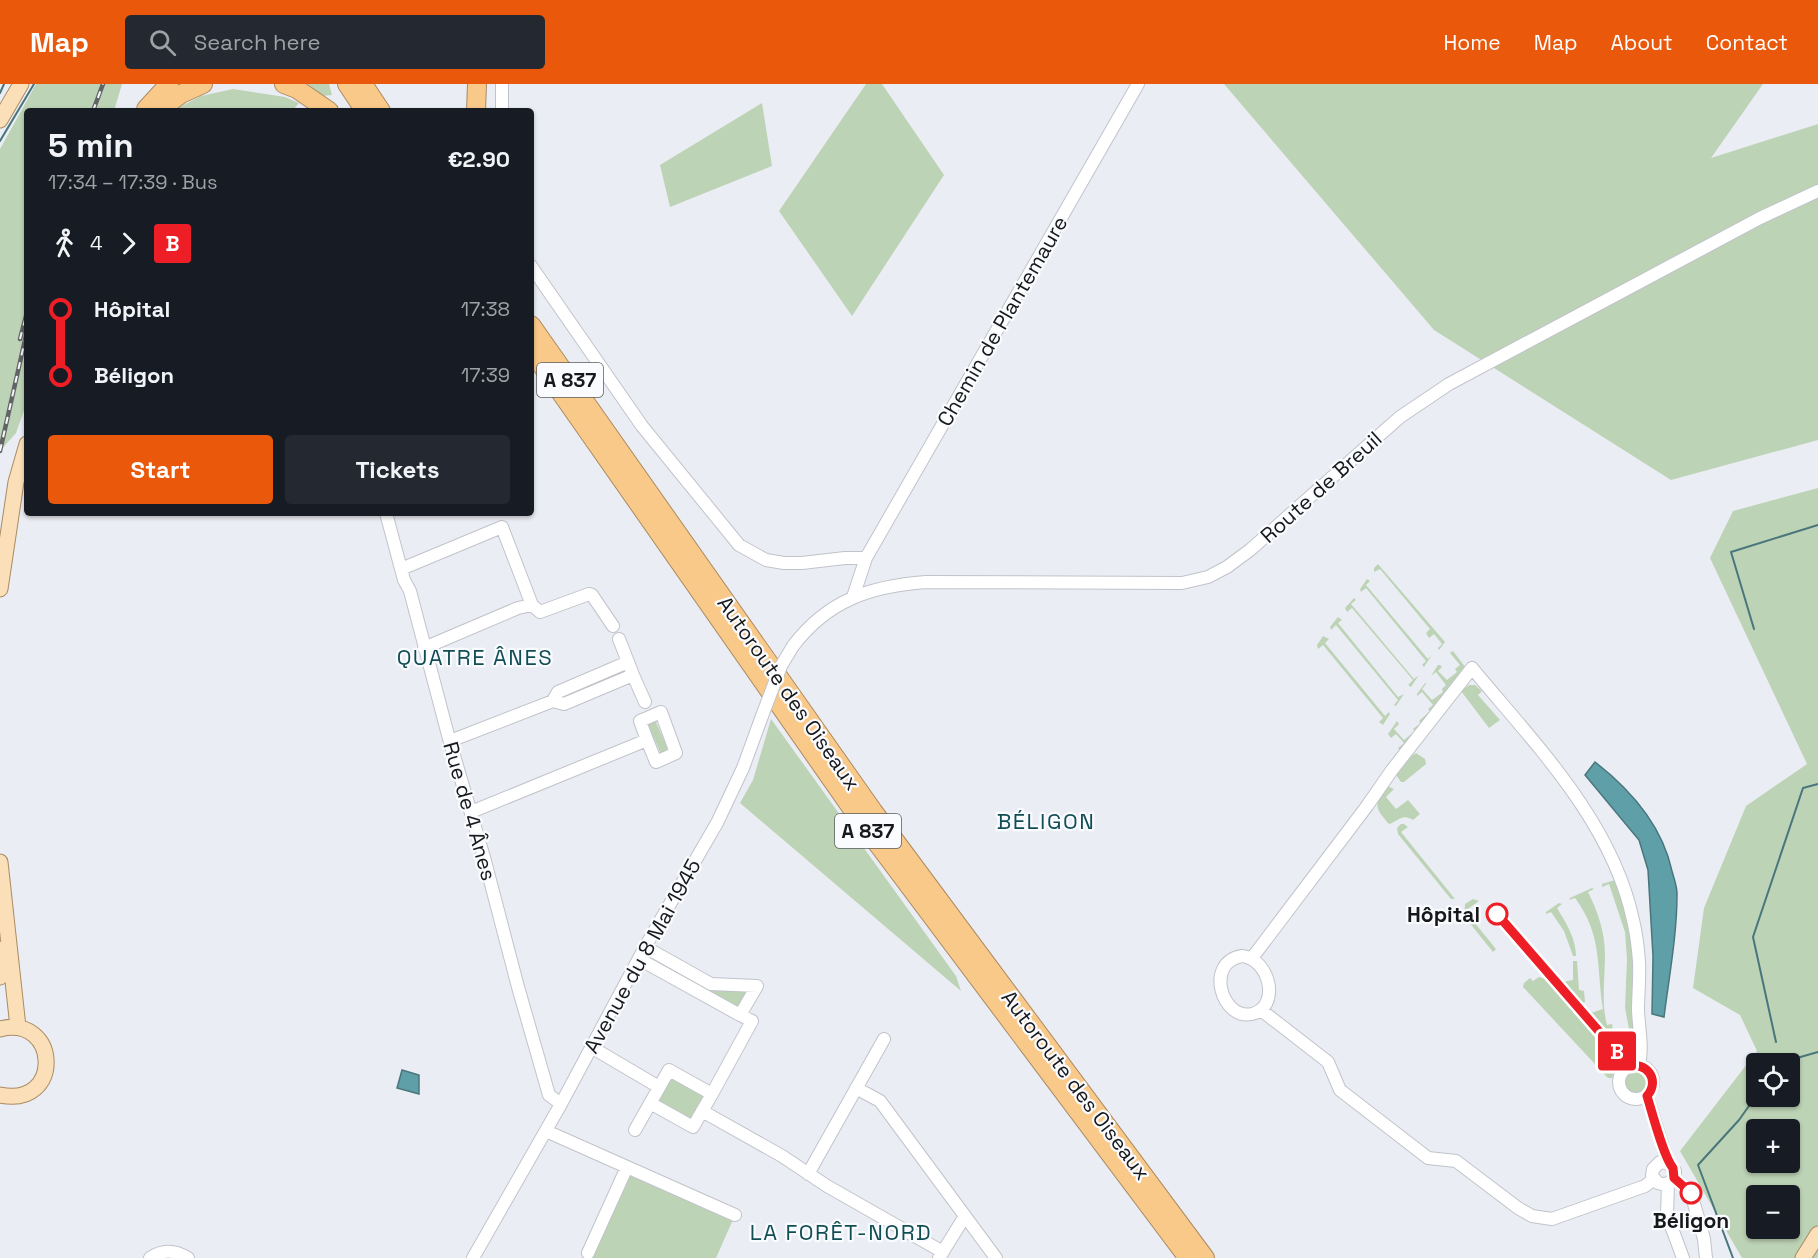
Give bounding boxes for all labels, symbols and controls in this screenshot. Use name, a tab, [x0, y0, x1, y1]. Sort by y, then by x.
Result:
search box	[125, 15, 545, 69]
text: Map	[30, 24, 89, 60]
icon: search	[146, 26, 179, 59]
text: Search here	[194, 28, 321, 56]
text: Home	[1443, 29, 1501, 56]
text: Map	[1534, 29, 1578, 56]
text: About	[1611, 29, 1673, 56]
text: Contact	[1706, 29, 1788, 56]
text: 5 min	[48, 125, 133, 167]
text: €2.90	[448, 145, 510, 173]
text: 17:34 – 17:39 · Bus	[48, 169, 218, 195]
street label: Chemin de Plantemaure	[931, 211, 1073, 431]
icon: walk	[48, 227, 81, 260]
icon: forward	[112, 227, 145, 260]
text: 4	[90, 230, 103, 256]
text: B	[166, 230, 179, 257]
text: Hôpital	[94, 295, 170, 323]
text: 17:38	[461, 296, 510, 322]
text: Béligon	[94, 361, 174, 389]
text: 17:39	[461, 362, 510, 388]
road number: A 837	[537, 363, 603, 397]
street label: Route de Breuil	[1255, 425, 1387, 549]
button: Start	[48, 435, 273, 504]
button: Tickets	[285, 435, 510, 504]
street label: Autoroute des Oiseaux	[712, 591, 866, 795]
district label: QUATRE ÂNES	[397, 643, 553, 671]
street label: Rue de 4 Ânes	[437, 738, 503, 884]
district label: BÉLIGON	[997, 807, 1095, 835]
road number: A 837	[835, 814, 901, 848]
street label: Avenue du 8 Mai 1945	[577, 854, 707, 1058]
place label: Hôpital	[1407, 901, 1480, 928]
marker: Hôpital	[1486, 903, 1508, 925]
street label: Autoroute des Oiseaux	[996, 985, 1156, 1185]
line badge: B	[1598, 1032, 1636, 1070]
text: B	[1610, 1038, 1624, 1065]
map controls	[1746, 1053, 1800, 1239]
button: locate	[1746, 1053, 1800, 1107]
button: +	[1746, 1119, 1800, 1173]
marker: Béligon	[1680, 1182, 1702, 1204]
button: −	[1746, 1185, 1800, 1239]
place label: Béligon	[1653, 1207, 1729, 1234]
district label: LA FORÊT-NORD	[750, 1218, 932, 1246]

